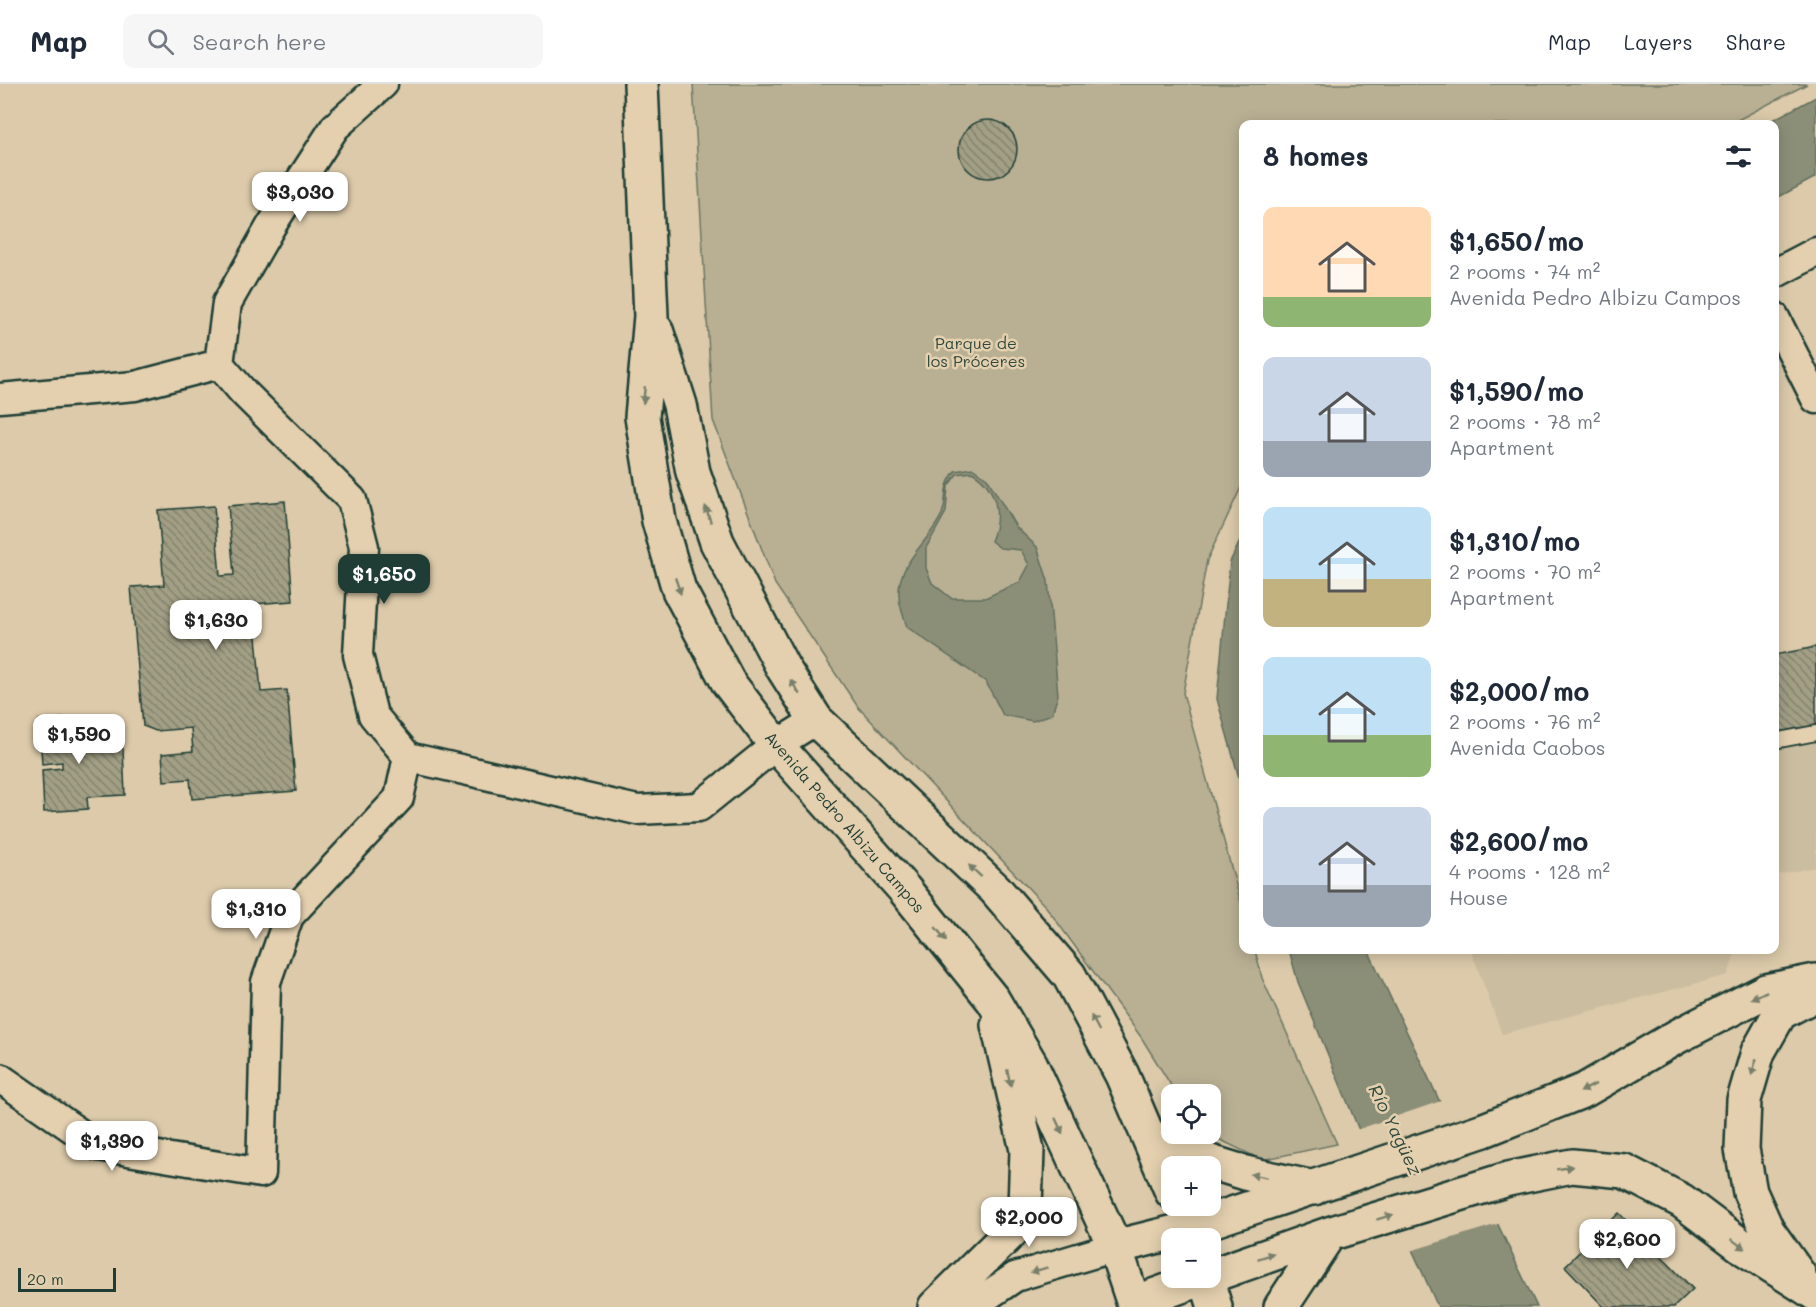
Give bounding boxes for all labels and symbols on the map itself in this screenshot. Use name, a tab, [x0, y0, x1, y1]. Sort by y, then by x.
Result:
pin: $3,030	[251, 172, 349, 223]
park label: Parque de los Próceres	[927, 332, 1025, 371]
one-way arrow	[639, 386, 649, 405]
one-way arrow	[702, 504, 712, 522]
pin: $1,650	[335, 554, 433, 605]
one-way arrow	[674, 577, 684, 595]
pin: $1,630	[167, 600, 265, 651]
one-way arrow	[790, 679, 801, 695]
pin: $1,590	[30, 714, 128, 765]
street label: Avenida Pedro Albizu Campos	[761, 727, 930, 917]
one-way arrow	[969, 864, 983, 878]
pin: $1,310	[207, 889, 305, 940]
one-way arrow	[935, 926, 948, 942]
one-way arrow	[1751, 990, 1768, 999]
one-way arrow	[1090, 1015, 1100, 1032]
one-way arrow	[1749, 1058, 1758, 1076]
one-way arrow	[1004, 1068, 1014, 1087]
water label: Río Yagüez	[1364, 1080, 1429, 1180]
one-way arrow	[1580, 1083, 1597, 1093]
one-way arrow	[1054, 1117, 1063, 1134]
pin: $1,390	[63, 1121, 161, 1172]
one-way arrow	[1556, 1163, 1575, 1172]
one-way arrow	[1249, 1171, 1268, 1180]
pin: $2,000	[980, 1197, 1078, 1248]
one-way arrow	[1376, 1212, 1394, 1221]
pin: $2,600	[1578, 1219, 1676, 1270]
one-way arrow	[1730, 1237, 1746, 1250]
one-way arrow	[1257, 1251, 1275, 1261]
scale bar	[18, 1265, 116, 1292]
one-way arrow	[1030, 1266, 1048, 1275]

